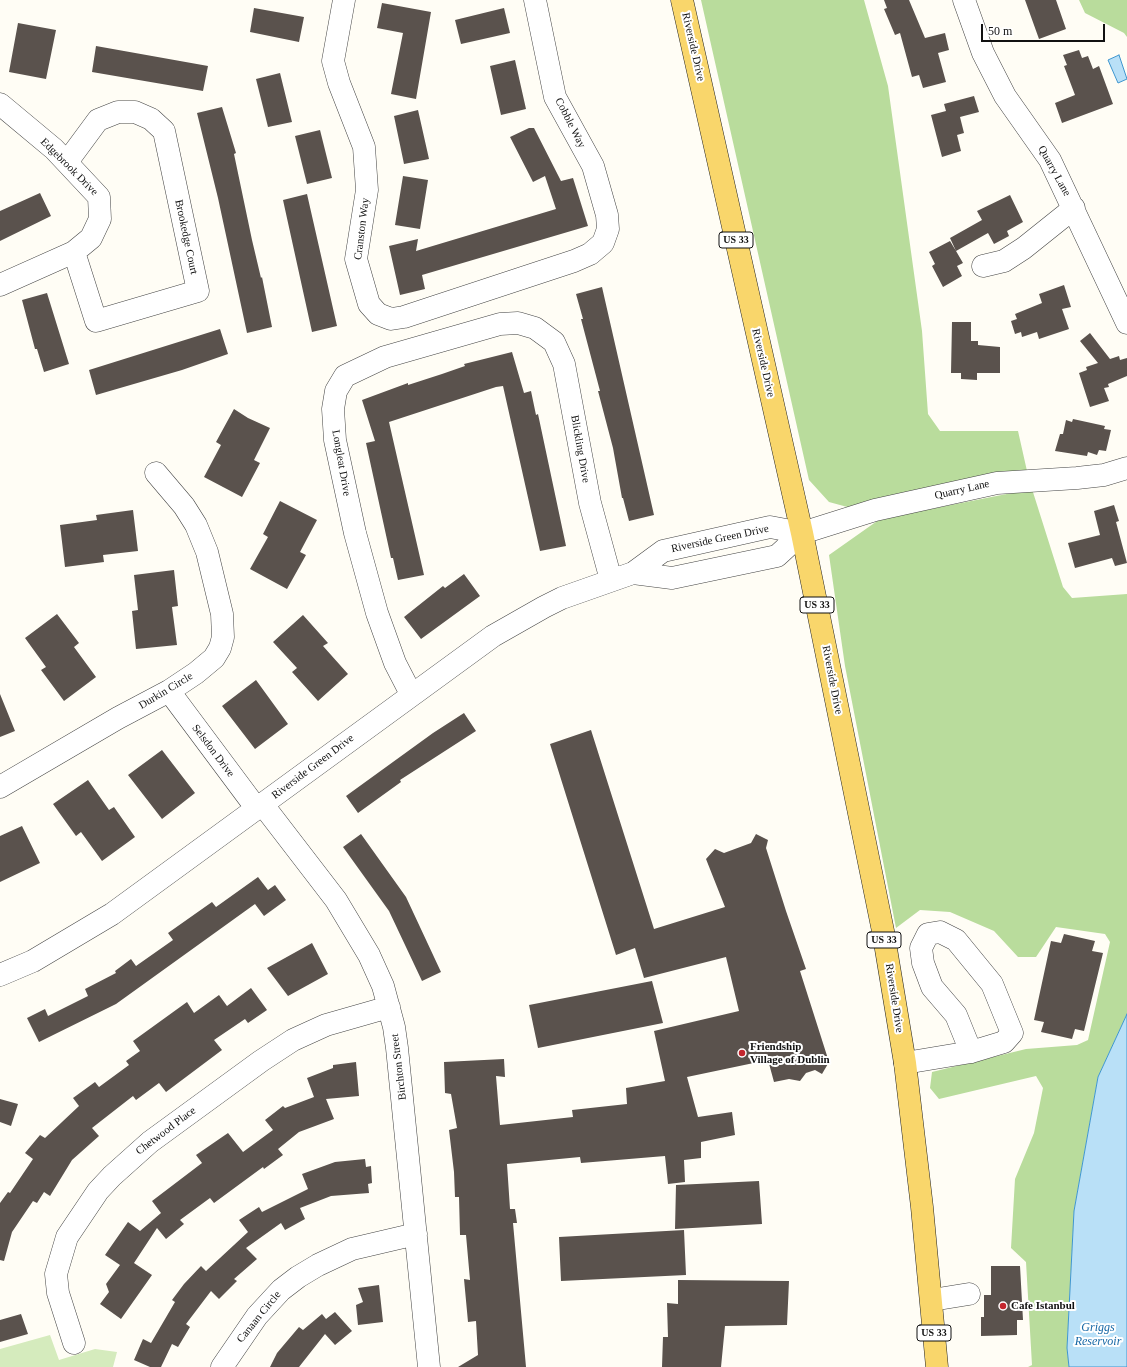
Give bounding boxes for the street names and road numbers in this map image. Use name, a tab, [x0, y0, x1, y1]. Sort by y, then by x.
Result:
street label: Riverside Drive	[679, 11, 707, 83]
street label: Cobble Way	[552, 96, 588, 150]
street label: Edgebrook Drive	[37, 135, 101, 199]
street label: Quarry Lane	[1035, 143, 1073, 199]
street label: Cranston Way	[352, 197, 372, 261]
street label: Brookedge Court	[172, 198, 200, 276]
road number: US 33	[719, 232, 753, 248]
street label: Riverside Drive	[749, 327, 777, 399]
street label: Blickling Drive	[568, 414, 592, 484]
street label: Longleat Drive	[329, 429, 353, 497]
street label: Quarry Lane	[933, 477, 991, 503]
street label: Riverside Green Drive	[670, 522, 770, 556]
road number: US 33	[800, 597, 834, 613]
street label: Riverside Drive	[819, 644, 845, 716]
street label: Durkin Circle	[137, 670, 195, 712]
street label: Selsdon Drive	[189, 722, 237, 780]
street label: Riverside Green Drive	[269, 732, 357, 802]
road number: US 33	[867, 932, 901, 948]
street label: Riverside Drive	[882, 962, 906, 1034]
street label: Birchton Street	[388, 1033, 410, 1101]
street label: Chetwood Place	[133, 1104, 199, 1158]
street label: Canaan Circle	[234, 1289, 284, 1345]
road number: US 33	[917, 1325, 951, 1341]

